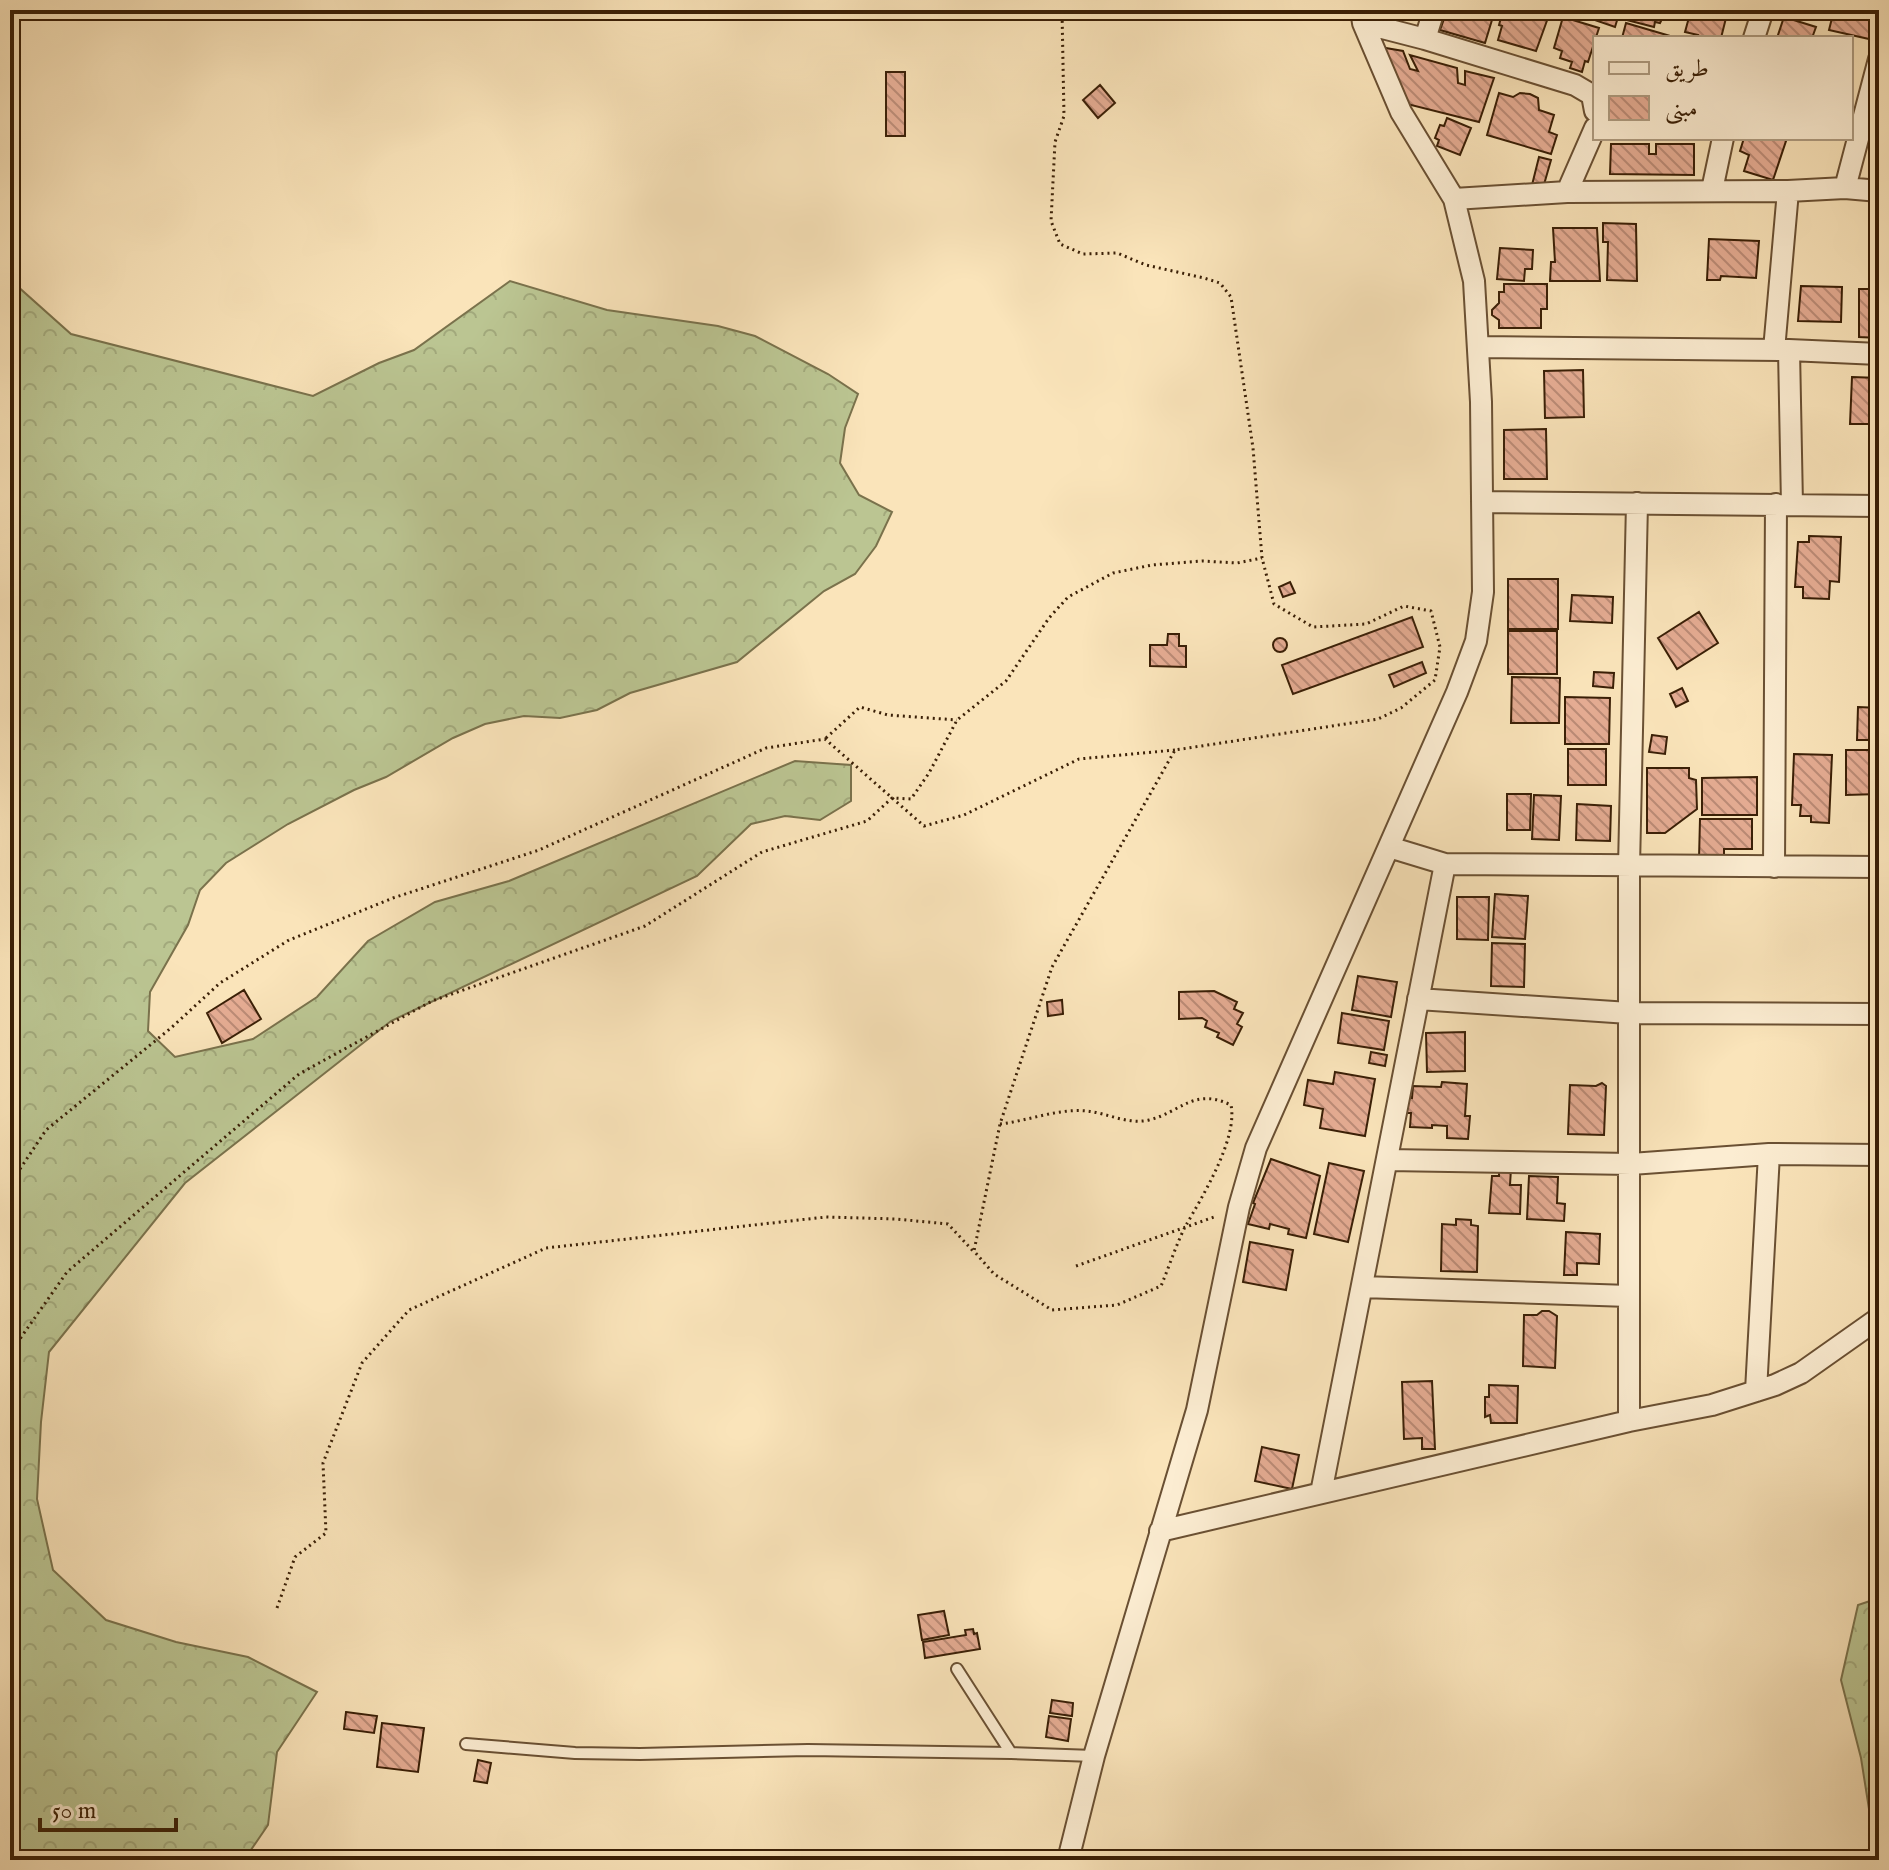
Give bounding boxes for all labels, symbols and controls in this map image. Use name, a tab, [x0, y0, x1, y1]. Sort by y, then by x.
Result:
legend	[1593, 36, 1853, 140]
text: طريق	[1665, 54, 1709, 85]
text: مبنى	[1665, 94, 1698, 125]
scale bar	[40, 1782, 176, 1832]
text: 50 m	[52, 1796, 96, 1827]

